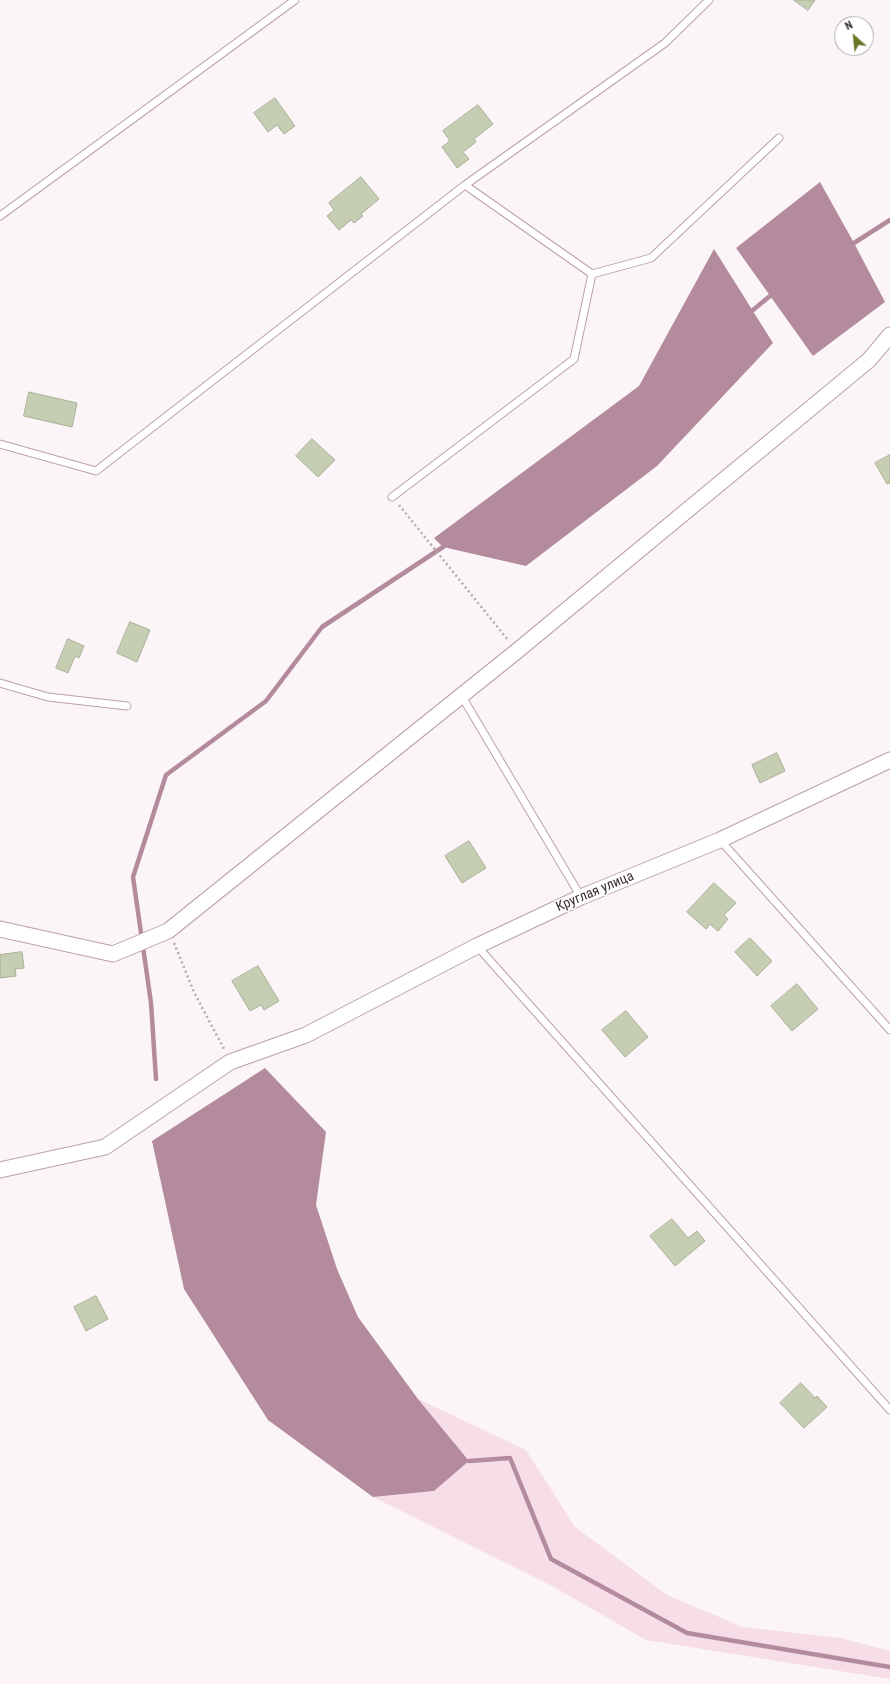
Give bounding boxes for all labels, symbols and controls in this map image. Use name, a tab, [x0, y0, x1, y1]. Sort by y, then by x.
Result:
north arrow	[834, 16, 874, 56]
text: N	[843, 18, 855, 33]
street label: Круглая улица	[554, 868, 636, 916]

